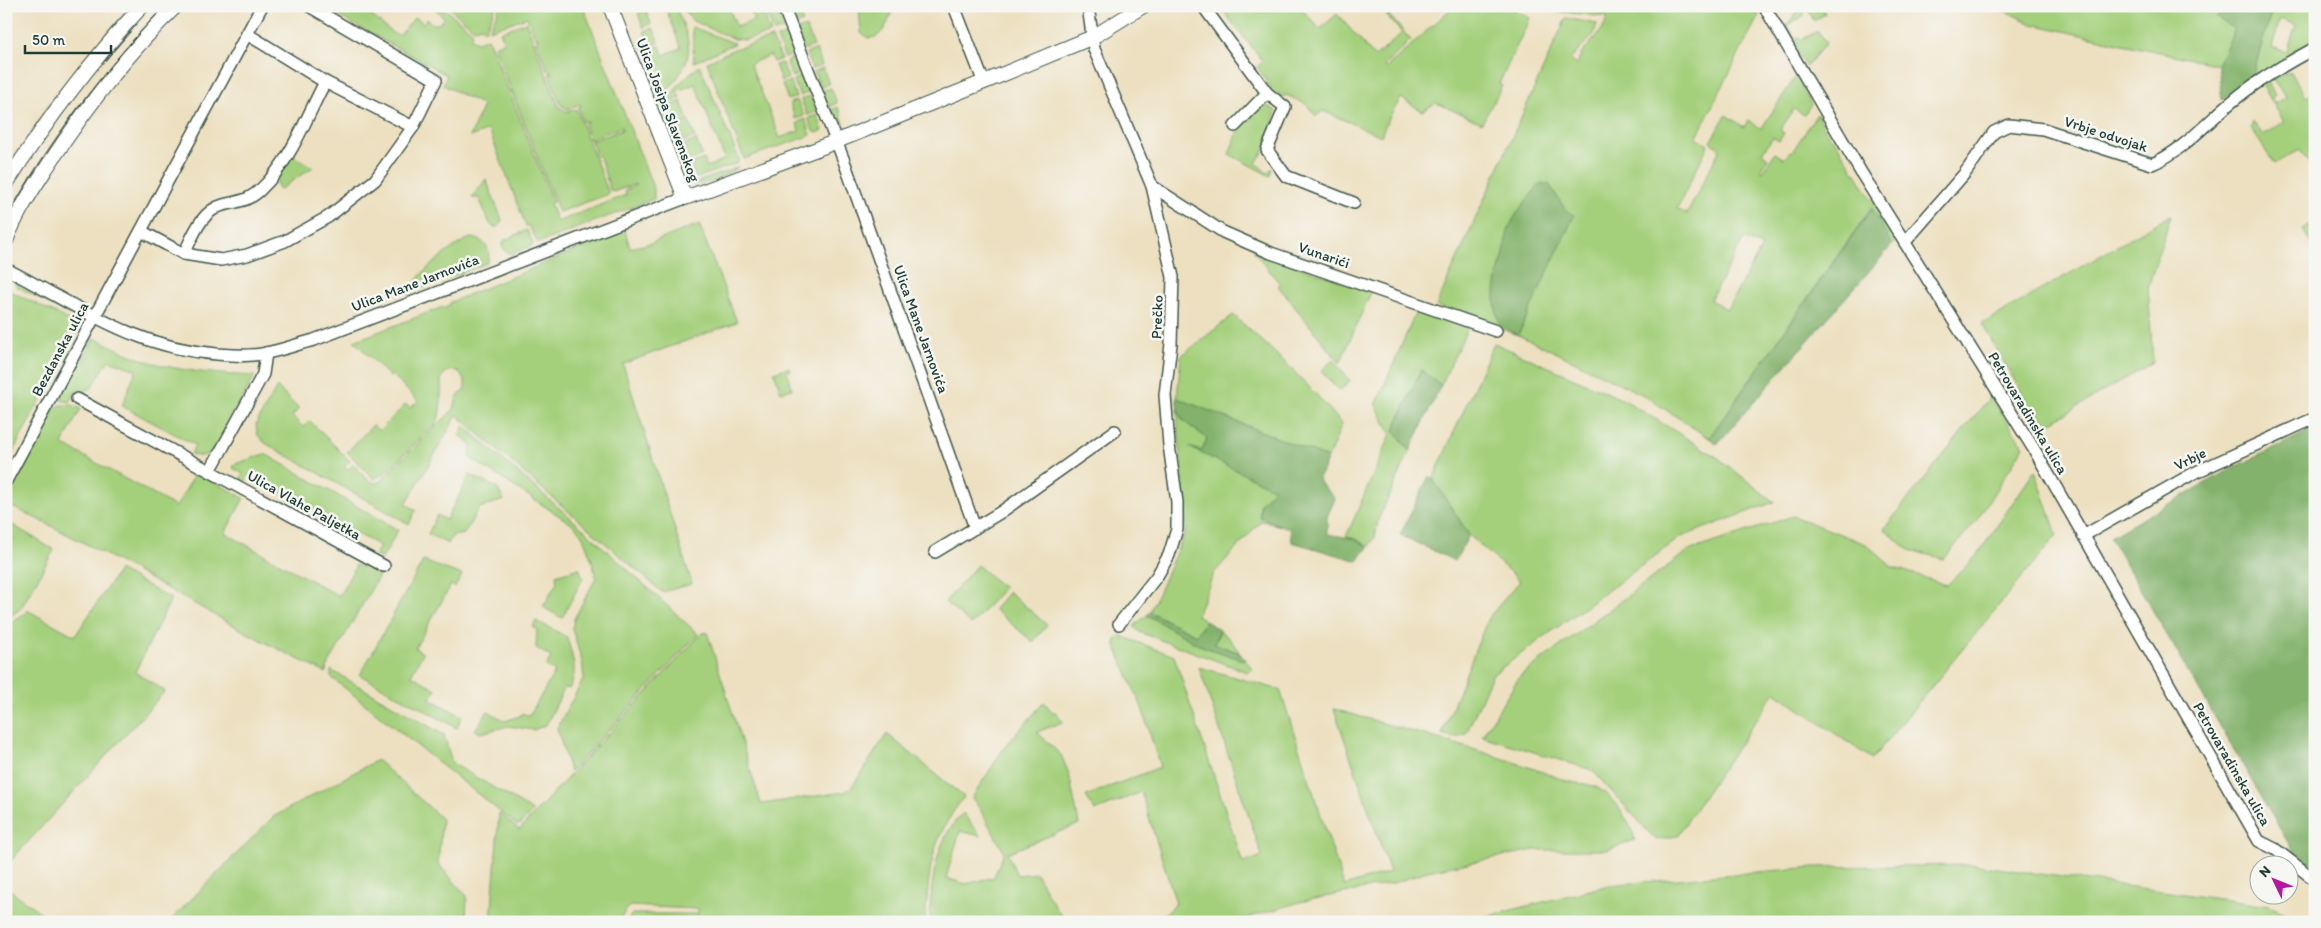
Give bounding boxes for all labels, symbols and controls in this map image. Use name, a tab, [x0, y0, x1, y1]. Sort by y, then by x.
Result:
scale bar	[25, 22, 111, 54]
text: 50 m	[32, 31, 65, 49]
street label: Ulica Josipa Slavenskog	[632, 36, 704, 185]
street label: Vrbje odvojak	[2062, 112, 2150, 156]
street label: Vunarići	[1296, 238, 1352, 272]
street label: Ulica Mane Jarnovića	[349, 250, 482, 316]
street label: Ulica Mane Jarnovića	[889, 262, 953, 396]
street label: Prečko	[1147, 295, 1167, 339]
street label: Bezdanska ulica	[28, 299, 93, 399]
street label: Petrovaradinska ulica	[1984, 348, 2072, 478]
street label: Vrbje	[2171, 444, 2209, 474]
street label: Ulica Vlahe Paljetka	[244, 466, 364, 544]
street label: Petrovaradinska ulica	[2189, 699, 2275, 829]
north arrow	[2248, 856, 2298, 906]
text: N	[2255, 862, 2274, 881]

